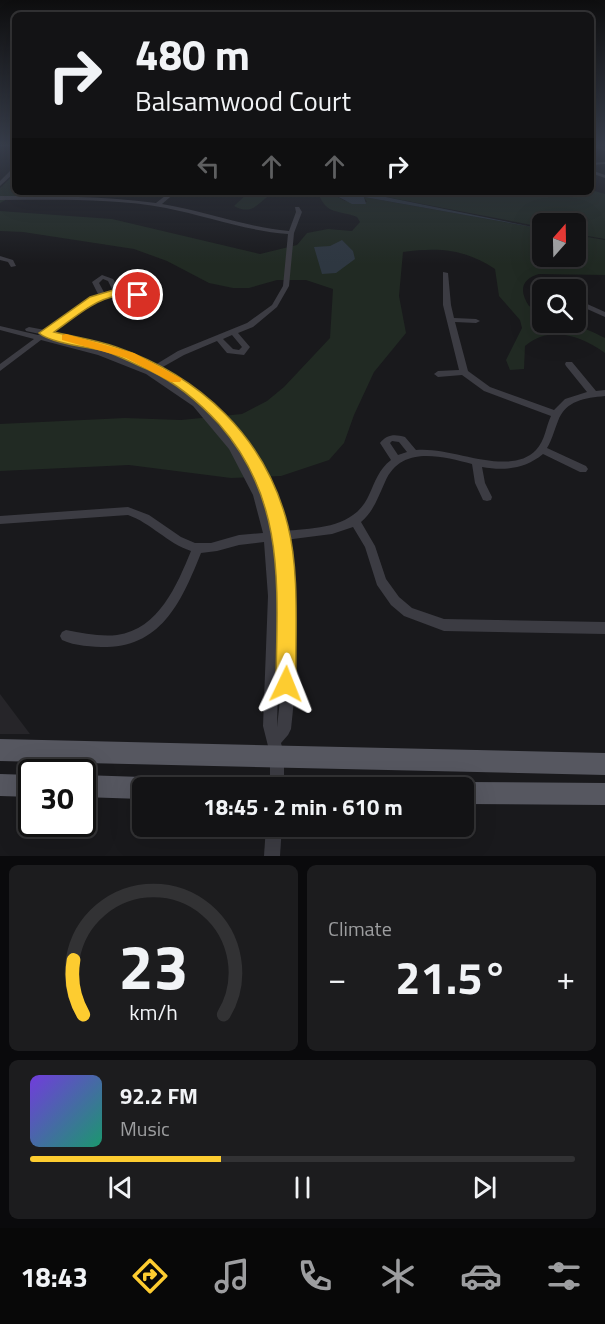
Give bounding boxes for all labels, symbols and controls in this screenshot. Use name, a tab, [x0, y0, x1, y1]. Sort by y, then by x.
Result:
text: 480 m	[135, 22, 250, 86]
icon: right	[36, 36, 114, 114]
text: Balsamwood Court	[135, 80, 351, 121]
icon: left	[192, 150, 225, 183]
icon: ahead	[255, 150, 288, 183]
icon: ahead	[318, 150, 351, 183]
icon: right	[381, 150, 414, 183]
north arrow	[532, 213, 586, 267]
map controls	[532, 213, 586, 333]
pin	[112, 269, 163, 320]
icon: arrive	[121, 278, 154, 311]
button: search	[532, 279, 586, 333]
position arrow	[254, 652, 318, 716]
speed limit sign: 30	[18, 759, 96, 837]
text: 18:45 · 2 min · 610 m	[203, 790, 403, 824]
text: Climate	[328, 913, 392, 944]
text: 23	[119, 918, 188, 1013]
text: 21.5°	[395, 943, 508, 1011]
text: −	[328, 953, 346, 1003]
text: +	[557, 953, 575, 1003]
text: km/h	[129, 996, 178, 1028]
text: 92.2 FM	[120, 1079, 198, 1113]
text: Music	[120, 1113, 170, 1144]
icon: previous	[104, 1171, 137, 1204]
icon: pause	[286, 1171, 319, 1204]
icon: next	[468, 1171, 501, 1204]
icon: directions	[129, 1255, 171, 1297]
icon: music	[211, 1255, 253, 1297]
icon: phone	[294, 1255, 336, 1297]
icon: climate	[377, 1255, 419, 1297]
icon: car	[460, 1255, 502, 1297]
icon: filters	[543, 1255, 585, 1297]
text: 18:43	[20, 1256, 88, 1297]

